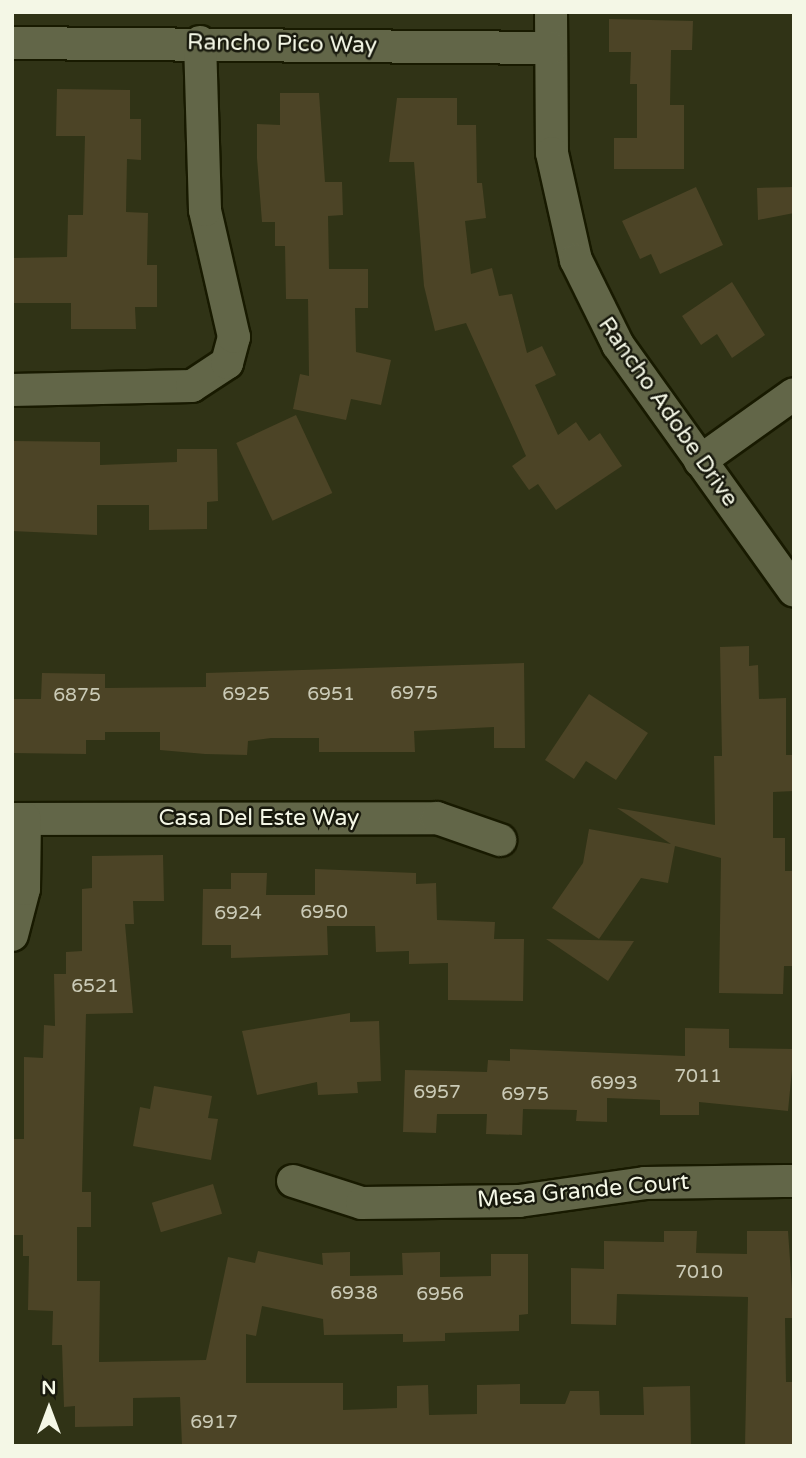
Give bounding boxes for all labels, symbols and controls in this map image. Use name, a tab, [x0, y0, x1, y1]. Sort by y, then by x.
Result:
street label: Rancho Pico Way	[187, 29, 377, 59]
street label: Rancho Adobe Drive	[592, 312, 744, 512]
house number: 6975	[390, 683, 438, 705]
house number: 6925	[222, 684, 270, 706]
house number: 6951	[307, 684, 355, 706]
house number: 6875	[53, 685, 101, 707]
street label: Casa Del Este Way	[159, 804, 359, 832]
house number: 6950	[300, 902, 348, 924]
house number: 6924	[214, 903, 262, 925]
house number: 6521	[71, 976, 119, 998]
house number: 7011	[674, 1066, 722, 1088]
house number: 6993	[590, 1073, 638, 1095]
house number: 6957	[413, 1082, 461, 1104]
house number: 6975	[501, 1084, 549, 1106]
street label: Mesa Grande Court	[476, 1168, 690, 1214]
house number: 7010	[675, 1262, 723, 1284]
house number: 6938	[330, 1283, 378, 1305]
house number: 6956	[416, 1284, 464, 1306]
north arrow	[14, 1374, 84, 1444]
text: N	[41, 1377, 57, 1399]
house number: 6917	[190, 1412, 238, 1434]

